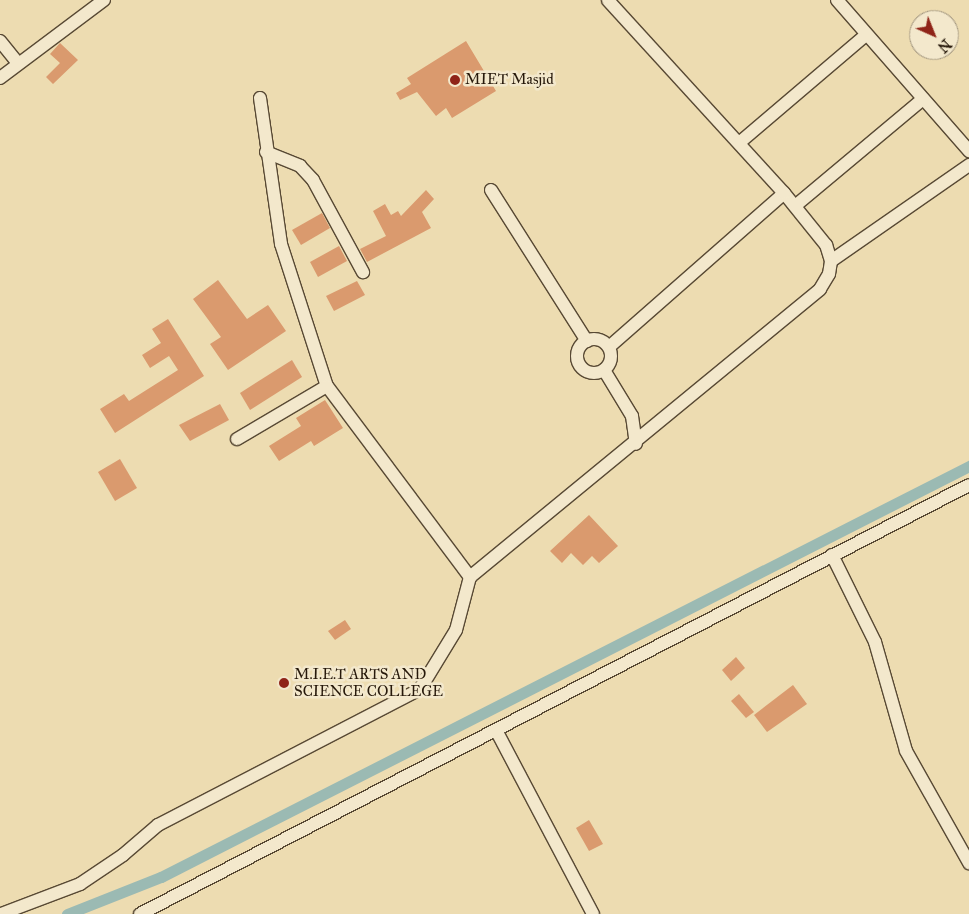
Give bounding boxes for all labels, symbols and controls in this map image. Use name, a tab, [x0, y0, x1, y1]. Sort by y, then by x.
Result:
north arrow	[909, 10, 959, 60]
text: N	[934, 35, 954, 56]
place label: MIET Masjid	[465, 71, 554, 89]
marker: MIET Masjid	[449, 74, 461, 86]
place label: M.I.E.T ARTS AND SCIENCE COLLEGE	[294, 665, 443, 700]
marker: M.I.E.T ARTS AND SCIENCE COLLEGE	[278, 677, 290, 689]

